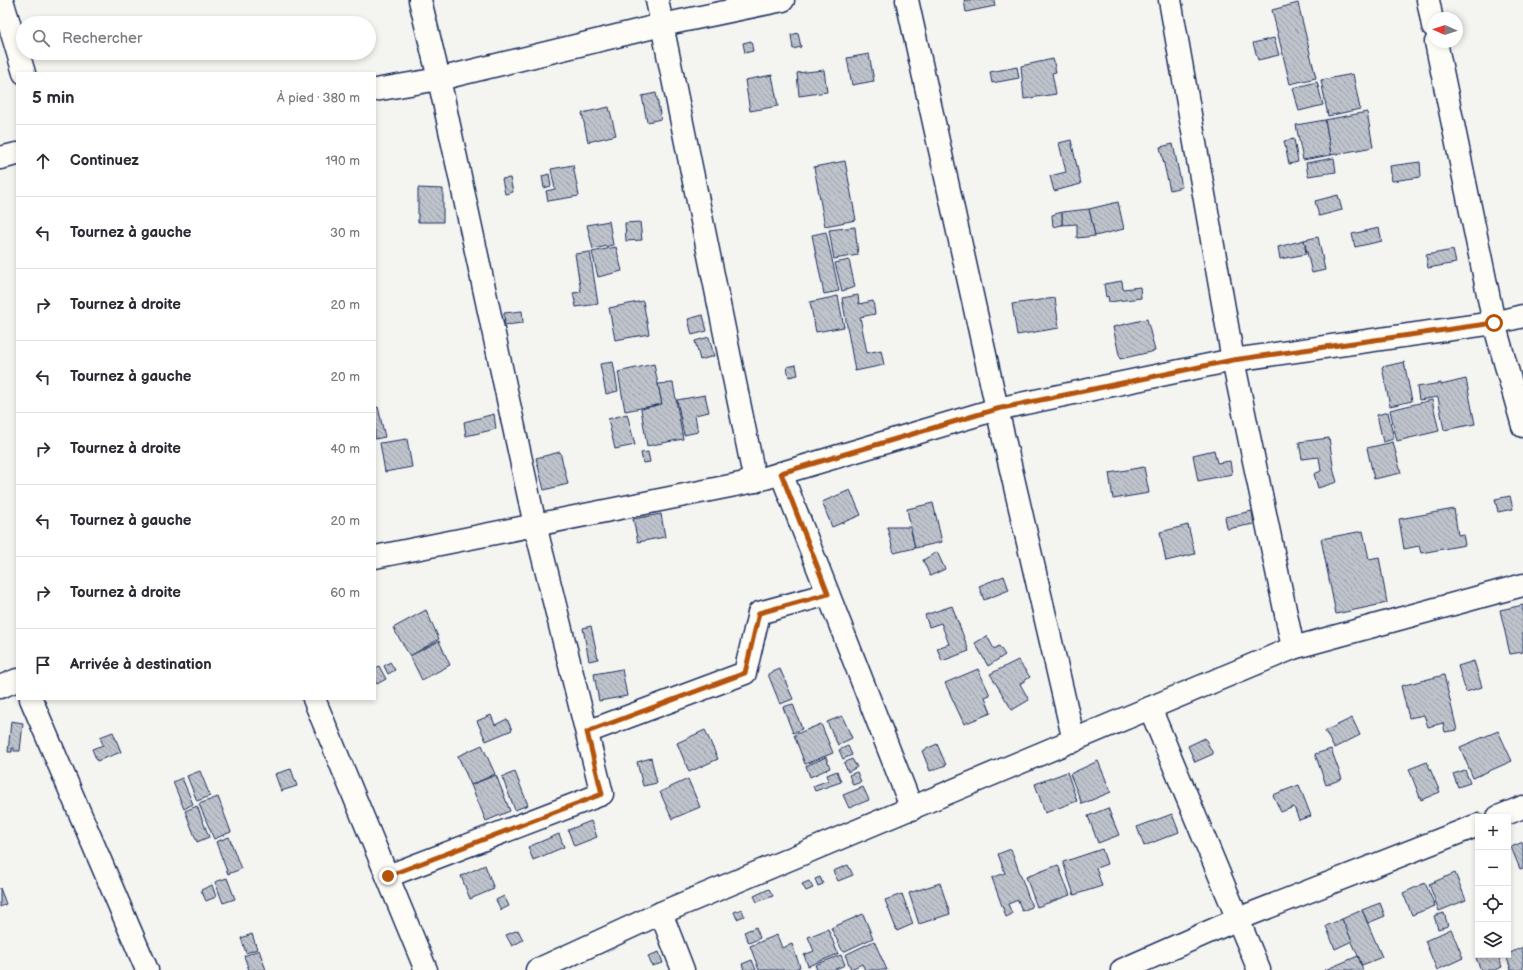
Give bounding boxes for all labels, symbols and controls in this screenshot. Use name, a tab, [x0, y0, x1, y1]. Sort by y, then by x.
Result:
north arrow	[1427, 12, 1463, 48]
search box	[16, 16, 376, 60]
icon: search	[30, 27, 52, 49]
text: Rechercher	[62, 29, 142, 48]
text: 5 min	[32, 88, 75, 108]
text: À pied · 380 m	[277, 90, 360, 106]
icon: ahead	[32, 150, 54, 172]
text: Continuez	[70, 151, 139, 170]
text: 190 m	[326, 153, 360, 169]
icon: left	[32, 222, 54, 244]
text: Tournez à gauche	[70, 223, 191, 242]
text: 30 m	[330, 225, 360, 241]
icon: right	[32, 294, 54, 316]
text: Tournez à droite	[70, 295, 181, 314]
text: 20 m	[330, 297, 360, 313]
route start	[1485, 314, 1503, 332]
icon: left	[32, 366, 54, 388]
text: Tournez à gauche	[70, 367, 191, 386]
text: 20 m	[330, 369, 360, 385]
icon: right	[32, 438, 54, 460]
text: Tournez à droite	[70, 439, 181, 458]
text: 40 m	[330, 441, 360, 457]
icon: left	[32, 510, 54, 532]
text: Tournez à gauche	[70, 511, 191, 530]
text: 20 m	[330, 513, 360, 529]
icon: right	[32, 582, 54, 604]
text: Tournez à droite	[70, 583, 181, 602]
text: 60 m	[330, 585, 360, 601]
icon: arrive	[32, 654, 54, 676]
text: Arrivée à destination	[70, 655, 212, 674]
map controls	[1475, 814, 1511, 958]
button: +	[1475, 814, 1511, 850]
button: −	[1475, 850, 1511, 886]
route end	[379, 867, 397, 885]
button: locate	[1475, 886, 1511, 922]
button: layers	[1475, 922, 1511, 958]

